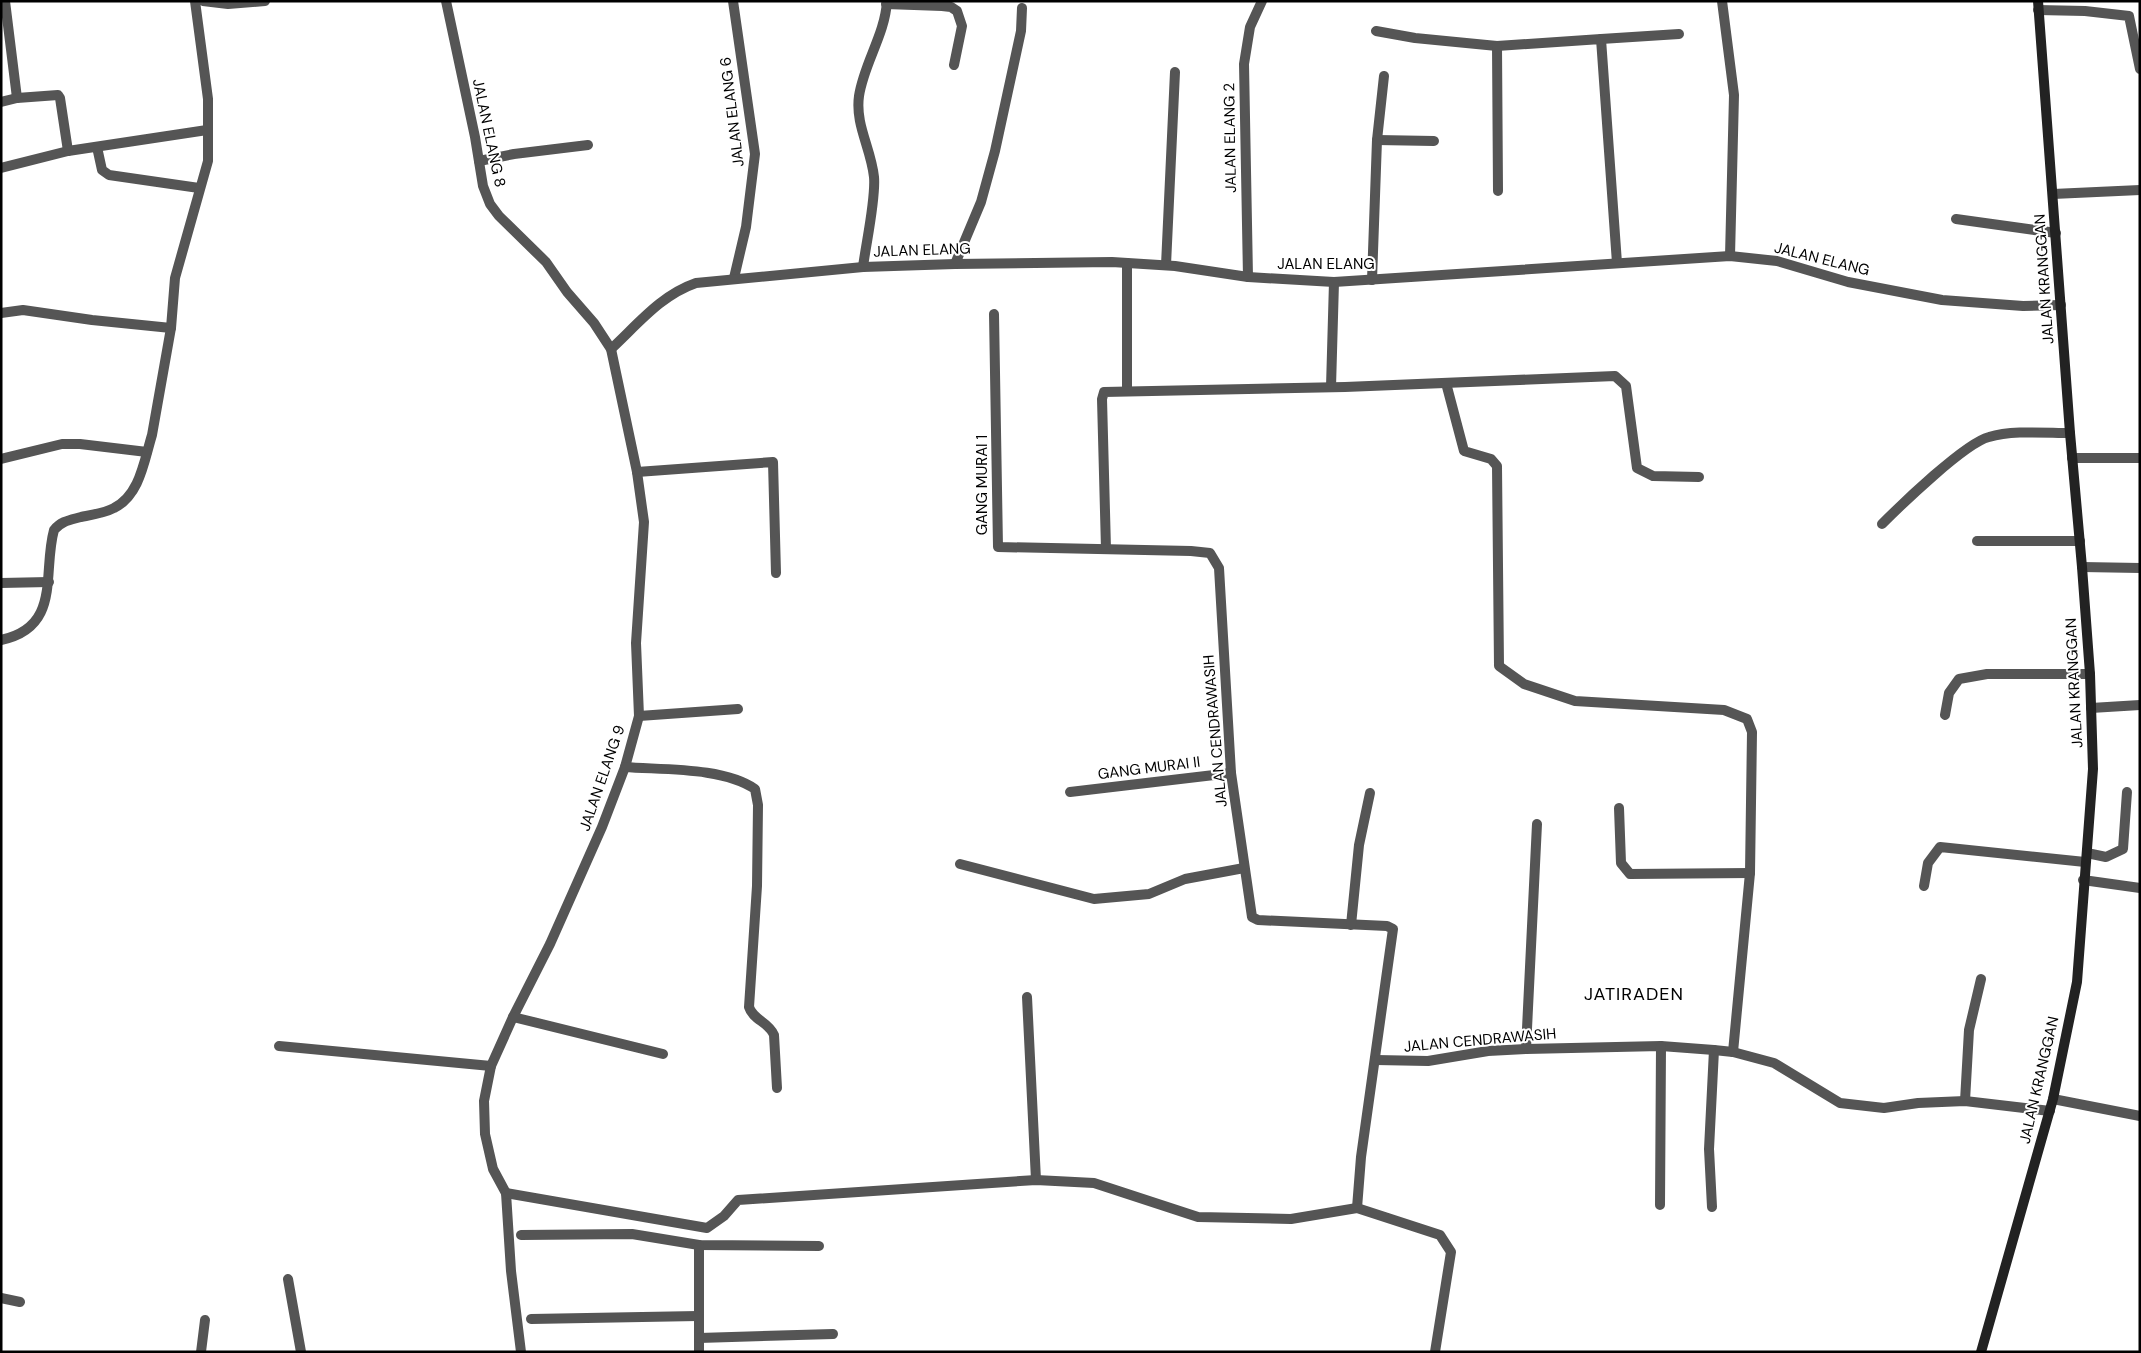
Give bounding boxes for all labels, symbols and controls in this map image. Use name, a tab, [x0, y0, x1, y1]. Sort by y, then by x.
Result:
street label: JALAN ELANG 6	[715, 56, 749, 168]
street label: JALAN ELANG 8	[468, 77, 510, 189]
street label: JALAN ELANG 2	[1219, 83, 1241, 193]
street label: JALAN KRANGGAN	[2029, 213, 2059, 345]
street label: JALAN ELANG	[873, 238, 971, 262]
street label: JALAN ELANG	[1772, 238, 1872, 280]
street label: JALAN ELANG	[1277, 254, 1375, 274]
street label: GANG MURAI 1	[972, 435, 992, 535]
street label: JALAN KRANGGAN	[2061, 617, 2087, 749]
street label: JALAN CENDRAWASIH	[1198, 654, 1232, 808]
street label: JALAN ELANG 9	[575, 722, 629, 834]
street label: GANG MURAI II	[1097, 752, 1201, 784]
district label: JATIRADEN	[1584, 982, 1684, 1006]
street label: JALAN KRANGGAN	[2015, 1014, 2063, 1146]
street label: JALAN CENDRAWASIH	[1403, 1023, 1557, 1057]

